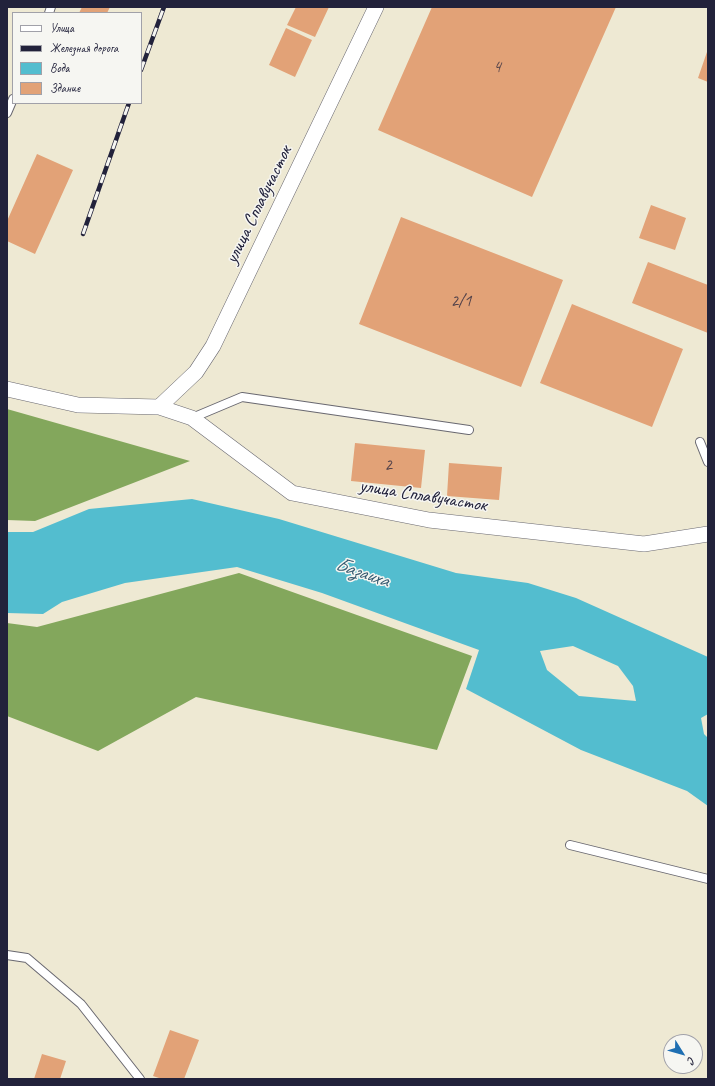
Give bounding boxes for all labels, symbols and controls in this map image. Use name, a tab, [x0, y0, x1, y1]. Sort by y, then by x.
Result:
legend	[12, 12, 142, 104]
text: Улица	[50, 20, 74, 36]
text: Железная дорога	[50, 40, 118, 56]
house number: 4	[493, 58, 501, 78]
text: Вода	[50, 60, 69, 76]
text: Здание	[50, 80, 80, 96]
street label: улица Сплавучасток	[221, 142, 297, 268]
house number: 2/1	[451, 292, 471, 312]
house number: 2	[384, 456, 392, 476]
street label: улица Сплавучасток	[358, 475, 488, 517]
water label: Базаиха	[332, 553, 392, 593]
north arrow	[663, 1034, 703, 1074]
text: С	[685, 1054, 699, 1067]

